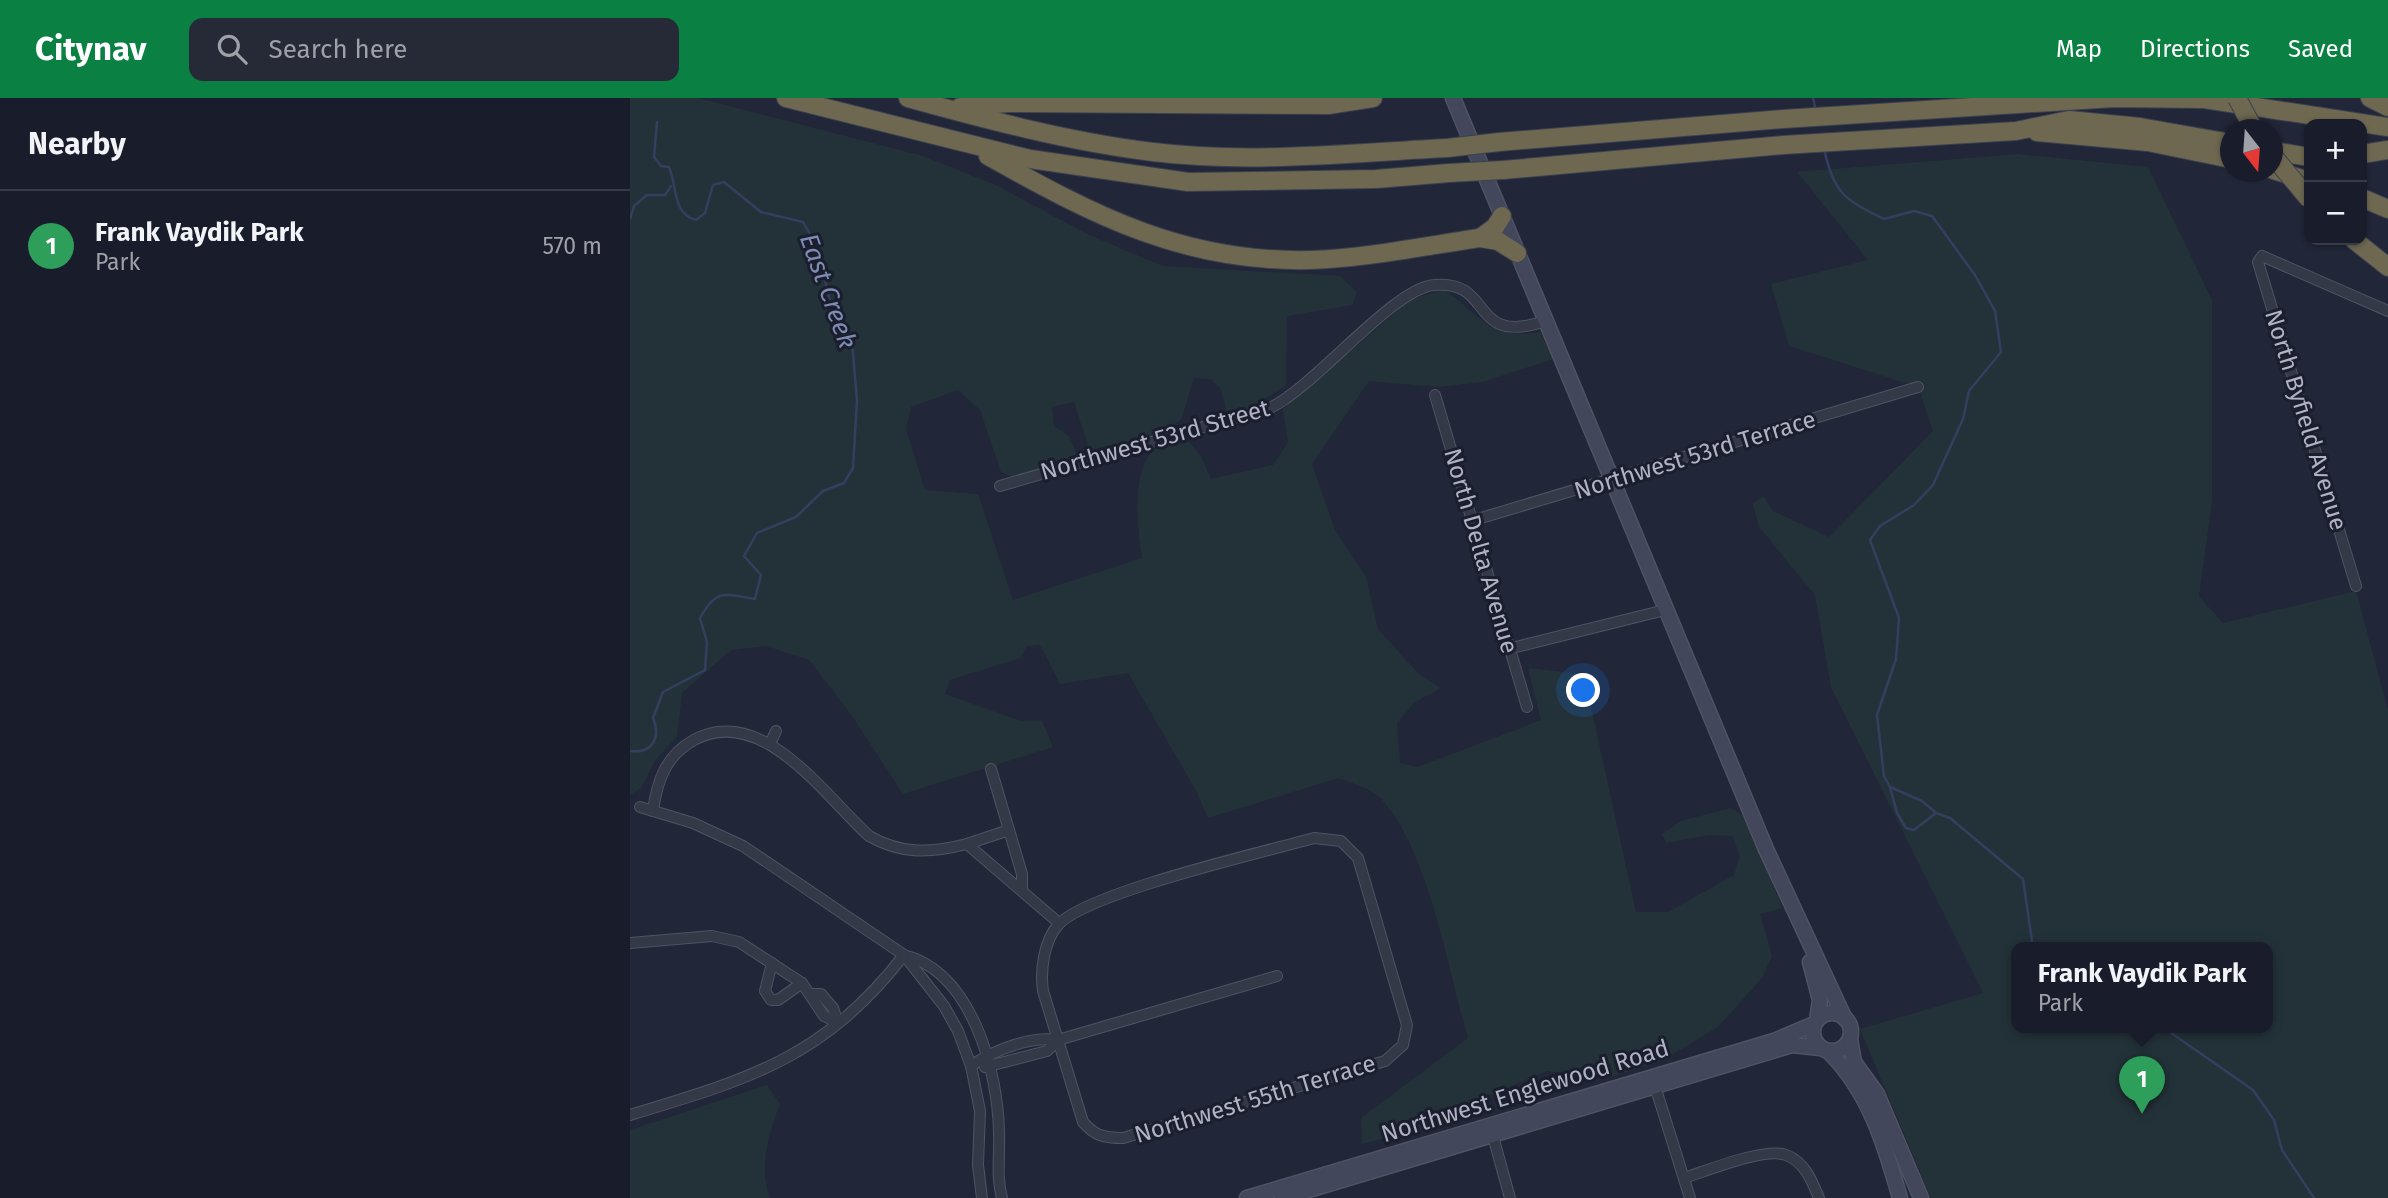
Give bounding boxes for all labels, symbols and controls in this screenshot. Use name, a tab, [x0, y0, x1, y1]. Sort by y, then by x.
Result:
search box	[189, 18, 679, 81]
text: Citynav	[35, 29, 147, 69]
icon: search	[213, 30, 251, 68]
text: Search here	[269, 34, 407, 65]
text: Map	[2056, 35, 2102, 63]
text: Directions	[2140, 35, 2250, 63]
text: Saved	[2288, 35, 2353, 63]
north arrow	[2220, 119, 2283, 182]
map controls	[2304, 119, 2367, 245]
button: +	[2304, 119, 2367, 182]
text: Nearby	[28, 126, 126, 162]
button: −	[2304, 182, 2367, 245]
text: Frank Vaydik Park	[95, 217, 304, 248]
water label: East Creek	[793, 229, 863, 353]
text: 1	[46, 232, 56, 260]
text: 570 m	[542, 232, 602, 260]
text: Park	[95, 248, 140, 276]
street label: North Byfield Avenue	[2259, 306, 2353, 534]
street label: Northwest 53rd Street	[1037, 394, 1273, 486]
street label: Northwest 53rd Terrace	[1571, 405, 1819, 505]
street label: North Delta Avenue	[1438, 445, 1524, 657]
your location	[1566, 673, 1600, 707]
popup	[2011, 942, 2273, 1033]
text: Frank Vaydik Park	[2038, 958, 2246, 989]
text: Park	[2038, 989, 2083, 1017]
street label: Northwest Englewood Road	[1378, 1034, 1672, 1148]
street label: Northwest 55th Terrace	[1131, 1049, 1379, 1149]
pin: 1	[2119, 1056, 2165, 1114]

